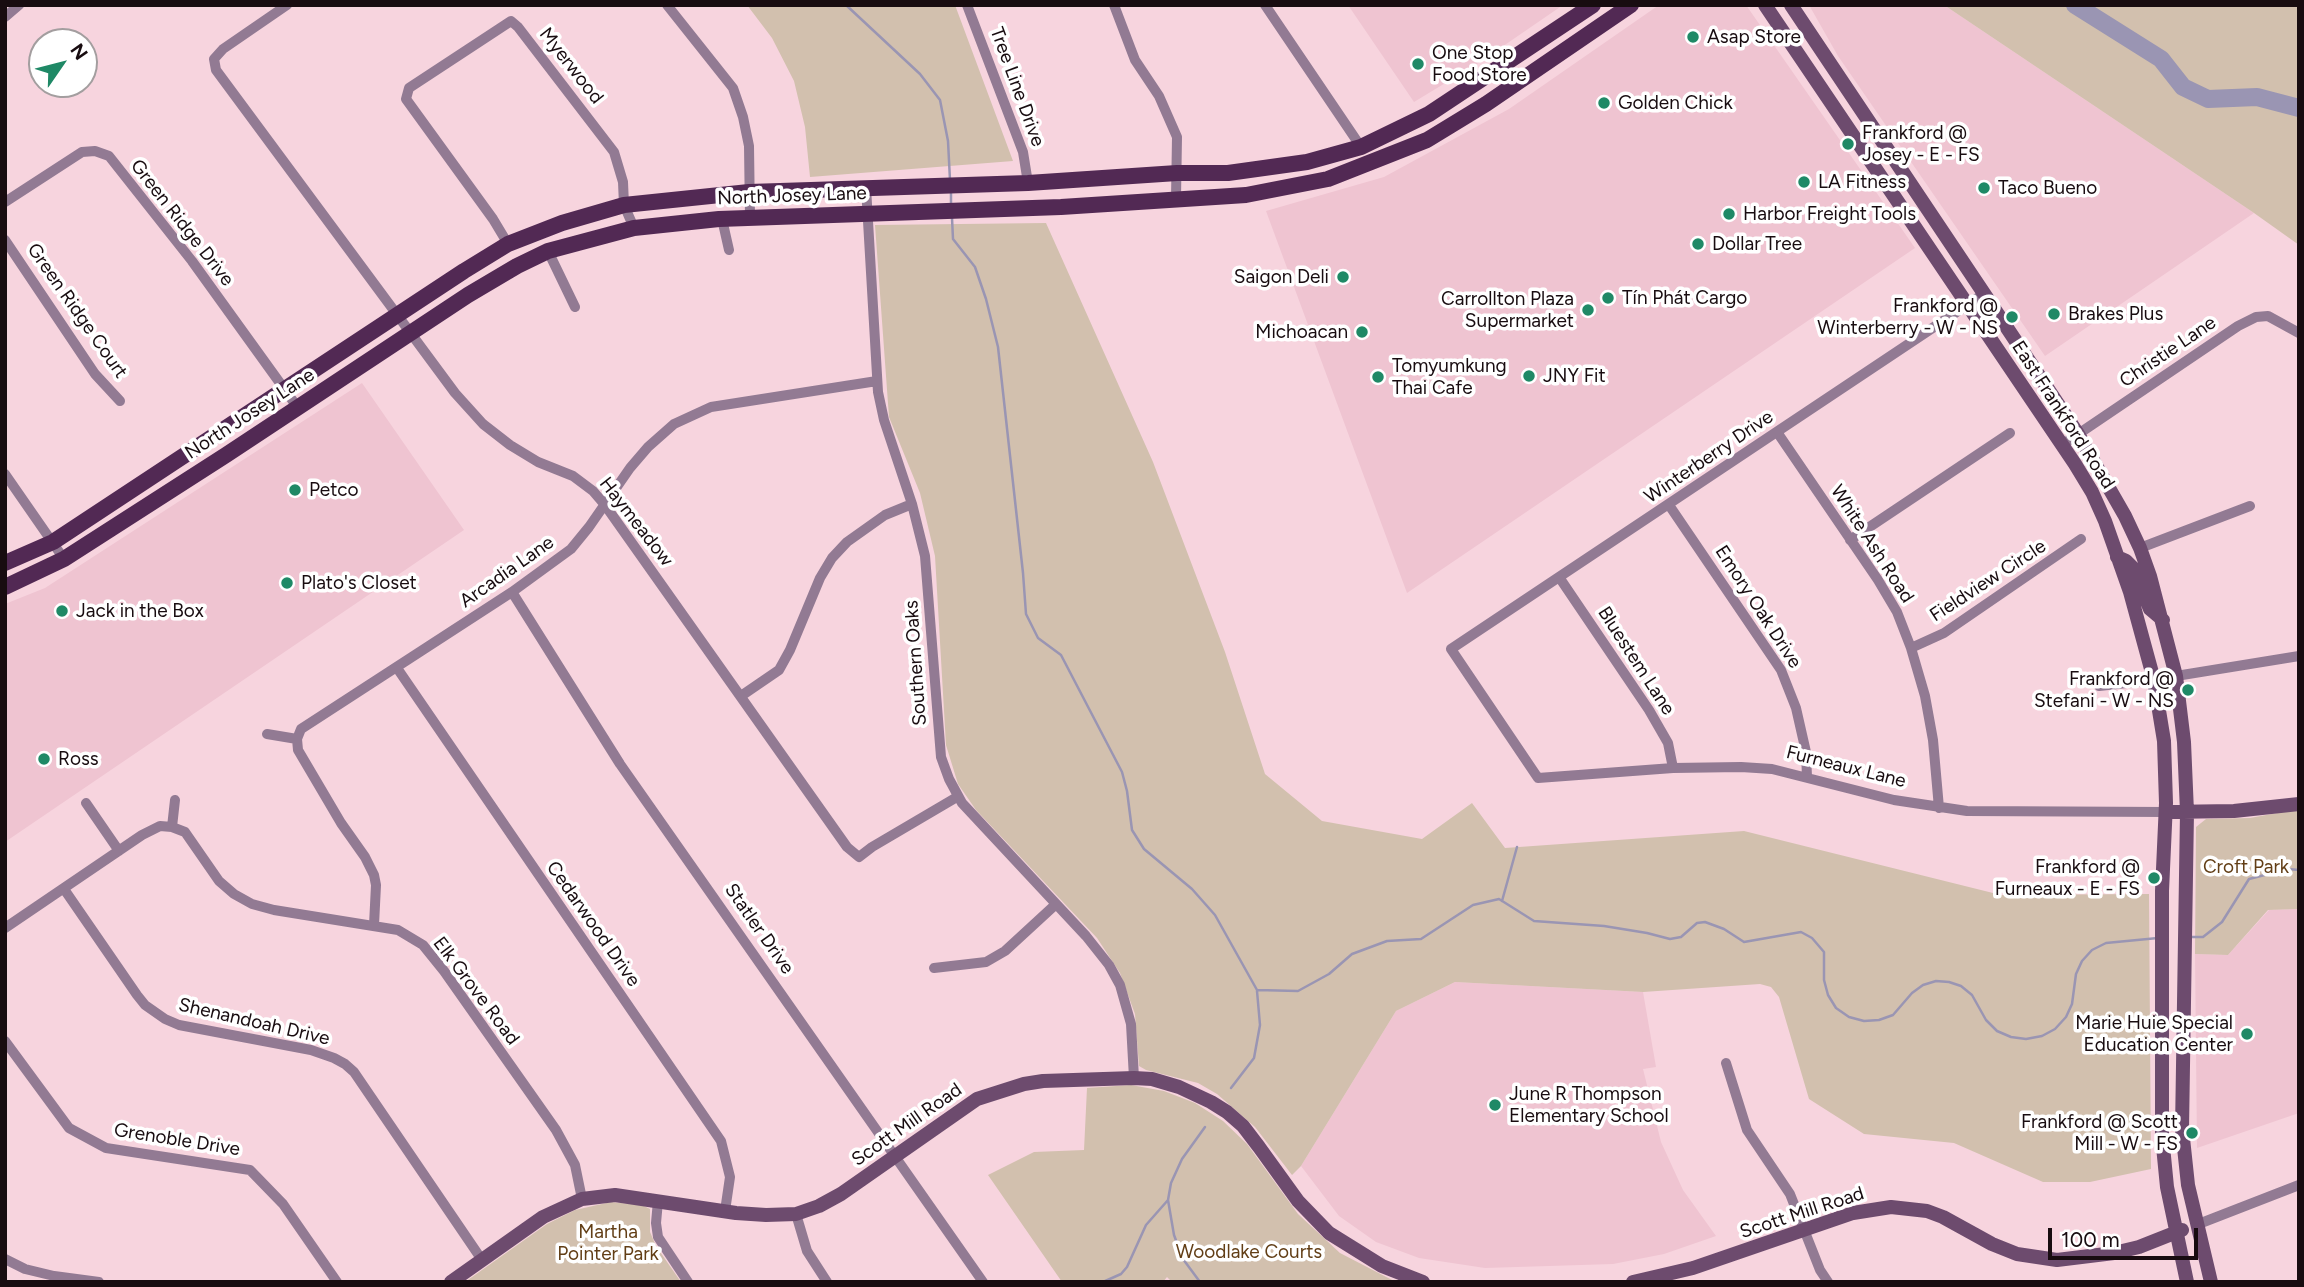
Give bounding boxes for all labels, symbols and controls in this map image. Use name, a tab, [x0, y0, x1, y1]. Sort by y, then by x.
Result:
street label: Myerwood	[534, 23, 608, 109]
street label: Tree Line Drive	[985, 24, 1049, 150]
place label: Asap Store	[1707, 26, 1801, 48]
north arrow	[28, 28, 98, 98]
marker: Asap Store	[1685, 29, 1701, 45]
text: N	[65, 39, 93, 64]
place label: One Stop Food Store	[1432, 42, 1527, 86]
marker: One Stop Food Store	[1410, 56, 1426, 72]
place label: Golden Chick	[1618, 92, 1733, 114]
marker: Golden Chick	[1596, 95, 1612, 111]
place label: Frankford @ Josey - E - FS	[1862, 122, 1980, 166]
marker: Frankford @ Josey - E - FS	[1840, 136, 1856, 152]
street label: Green Ridge Drive	[125, 155, 239, 291]
place label: LA Fitness	[1818, 171, 1906, 193]
marker: LA Fitness	[1796, 174, 1812, 190]
place label: Taco Bueno	[1998, 177, 2097, 199]
marker: Taco Bueno	[1976, 180, 1992, 196]
street label: North Josey Lane	[717, 182, 867, 210]
place label: Harbor Freight Tools	[1743, 203, 1916, 225]
marker: Harbor Freight Tools	[1721, 206, 1737, 222]
place label: Dollar Tree	[1712, 233, 1802, 255]
marker: Dollar Tree	[1690, 236, 1706, 252]
street label: Green Ridge Court	[22, 239, 132, 383]
place label: Saigon Deli	[1234, 266, 1329, 288]
marker: Saigon Deli	[1335, 269, 1351, 285]
place label: Tín Phát Cargo	[1622, 287, 1747, 309]
place label: Carrollton Plaza Supermarket	[1441, 288, 1574, 332]
marker: Tín Phát Cargo	[1600, 290, 1616, 306]
place label: Frankford @ Winterberry - W - NS	[1817, 295, 1998, 339]
marker: Carrollton Plaza Supermarket	[1580, 302, 1596, 318]
place label: Brakes Plus	[2068, 303, 2163, 325]
marker: Brakes Plus	[2046, 306, 2062, 322]
marker: Frankford @ Winterberry - W - NS	[2004, 309, 2020, 325]
street label: Christie Lane	[2116, 311, 2220, 393]
place label: Michoacan	[1255, 321, 1348, 343]
marker: Michoacan	[1354, 324, 1370, 340]
street label: East Frankford Road	[2007, 337, 2119, 493]
place label: Tomyumkung Thai Cafe	[1392, 355, 1507, 399]
street label: North Josey Lane	[181, 364, 319, 464]
place label: JNY Fit	[1543, 365, 1606, 387]
marker: JNY Fit	[1521, 368, 1537, 384]
marker: Tomyumkung Thai Cafe	[1370, 369, 1386, 385]
street label: Winterberry Drive	[1640, 406, 1778, 508]
street label: Haymeadow	[594, 473, 678, 571]
place label: Petco	[309, 479, 359, 501]
street label: White Ash Road	[1825, 481, 1919, 607]
marker: Petco	[287, 482, 303, 498]
street label: Arcadia Lane	[456, 531, 558, 613]
street label: Fieldview Circle	[1926, 535, 2050, 627]
street label: Emory Oak Drive	[1710, 541, 1806, 673]
place label: Plato's Closet	[301, 572, 417, 594]
marker: Plato's Closet	[279, 575, 295, 591]
place label: Jack in the Box	[76, 600, 204, 622]
street label: Southern Oaks	[900, 600, 932, 726]
marker: Jack in the Box	[54, 603, 70, 619]
street label: Bluestem Lane	[1593, 603, 1679, 719]
place label: Frankford @ Stefani - W - NS	[2034, 668, 2174, 712]
marker: Frankford @ Stefani - W - NS	[2180, 682, 2196, 698]
street label: Furneaux Lane	[1784, 741, 1908, 793]
place label: Ross	[58, 748, 99, 770]
marker: Ross	[36, 751, 52, 767]
place label: Frankford @ Furneaux - E - FS	[1995, 856, 2140, 900]
park label: Croft Park	[2203, 856, 2289, 878]
street label: Cedarwood Drive	[541, 857, 645, 991]
marker: Frankford @ Furneaux - E - FS	[2146, 870, 2162, 886]
street label: Statler Drive	[719, 879, 799, 979]
street label: Elk Grove Road	[428, 932, 524, 1050]
street label: Shenandoah Drive	[176, 994, 332, 1050]
place label: Marie Huie Special Education Center	[2075, 1012, 2233, 1056]
marker: Marie Huie Special Education Center	[2239, 1026, 2255, 1042]
street label: Scott Mill Road	[848, 1079, 966, 1171]
place label: June R Thompson Elementary School	[1509, 1083, 1669, 1127]
marker: June R Thompson Elementary School	[1487, 1097, 1503, 1113]
place label: Frankford @ Scott Mill - W - FS	[2021, 1111, 2178, 1155]
street label: Grenoble Drive	[112, 1119, 242, 1161]
marker: Frankford @ Scott Mill - W - FS	[2184, 1125, 2200, 1141]
street label: Scott Mill Road	[1737, 1182, 1867, 1244]
scale bar	[2052, 1214, 2202, 1258]
park label: Martha Pointer Park	[557, 1221, 659, 1265]
text: 100 m	[2061, 1227, 2120, 1252]
park label: Woodlake Courts	[1176, 1241, 1322, 1263]

